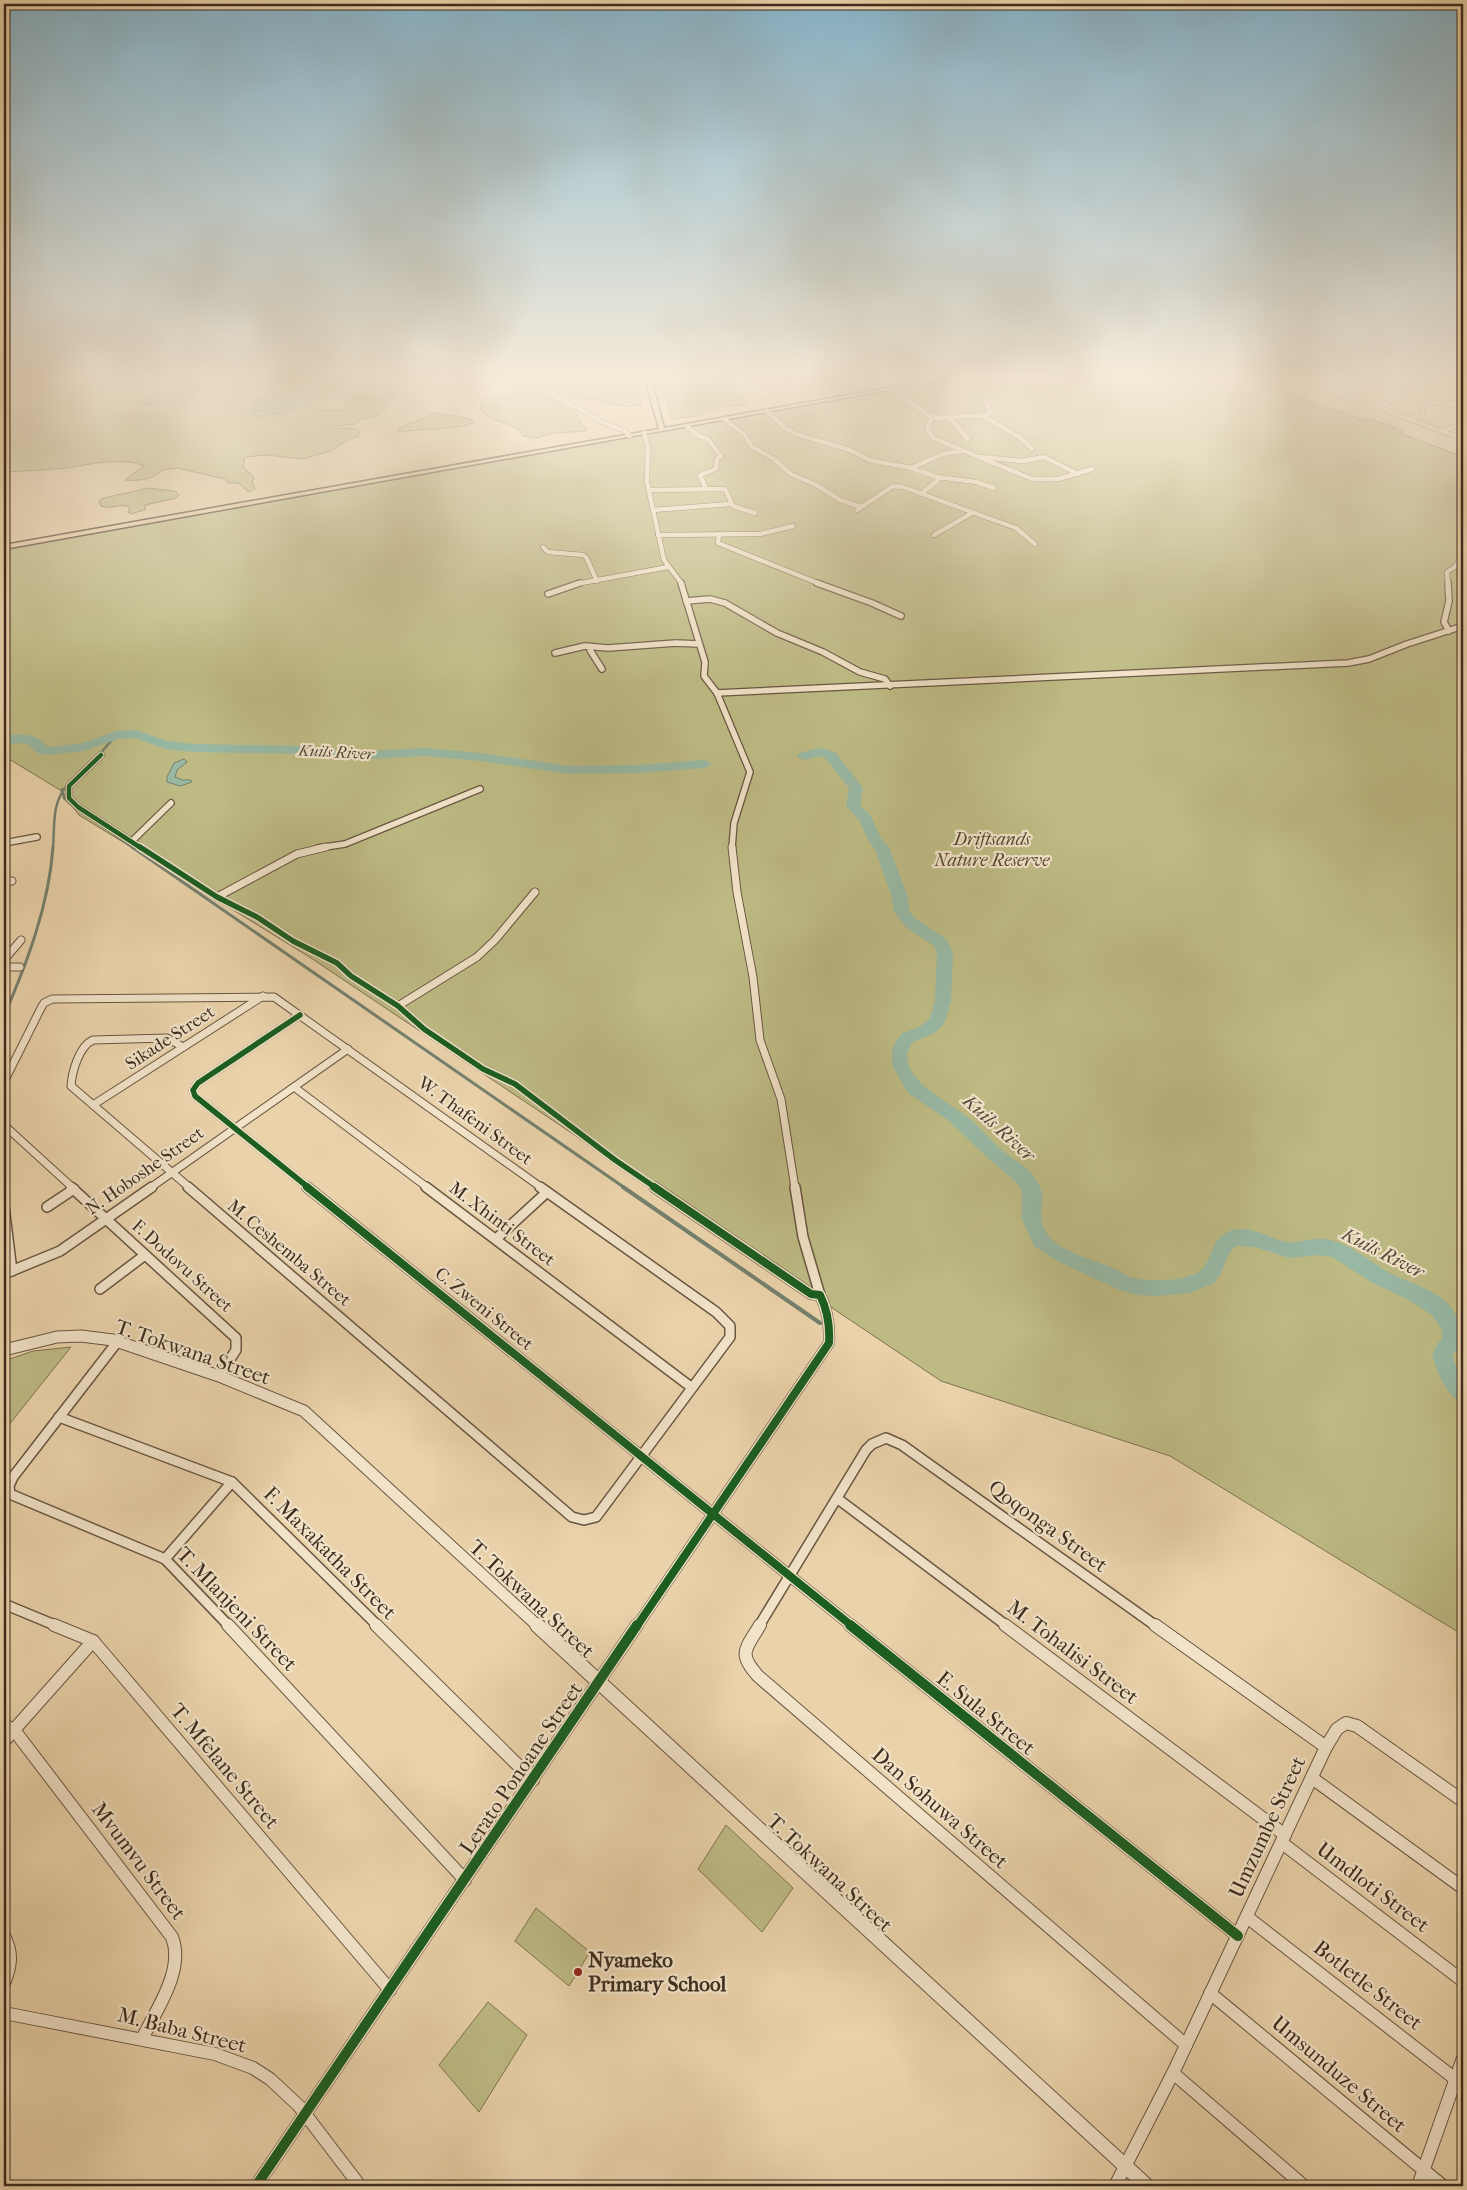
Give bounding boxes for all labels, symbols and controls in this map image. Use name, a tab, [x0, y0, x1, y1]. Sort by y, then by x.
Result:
water label: Kuils River	[297, 740, 376, 764]
park label: Driftsands Nature Reserve	[934, 829, 1050, 871]
street label: Sikade Street	[121, 1001, 219, 1075]
street label: W. Thafeni Street	[413, 1072, 537, 1170]
water label: Kuils River	[957, 1089, 1041, 1167]
street label: N. Hoboshe Street	[82, 1122, 208, 1219]
street label: M. Xhinti Street	[445, 1177, 559, 1271]
street label: M. Ceshemba Street	[223, 1195, 355, 1311]
street label: F. Dodovu Street	[127, 1215, 237, 1317]
water label: Kuils River	[1336, 1222, 1429, 1284]
street label: C. Zweni Street	[431, 1263, 538, 1355]
street label: T. Tokwana Street	[112, 1314, 274, 1390]
street label: Qoqonga Street	[984, 1475, 1113, 1578]
street label: F. Maxakatha Street	[259, 1482, 402, 1625]
street label: T. Tokwana Street	[464, 1535, 600, 1663]
street label: T. Mlanjeni Street	[172, 1542, 302, 1676]
street label: M. Tohalisi Street	[1003, 1595, 1144, 1709]
street label: E. Sula Street	[932, 1666, 1040, 1760]
street label: Lerato Ponoane Street	[455, 1677, 588, 1858]
street label: T. Mfelane Street	[166, 1699, 285, 1834]
street label: Dan Sohuwa Street	[867, 1743, 1013, 1874]
street label: Umzumbe Street	[1224, 1752, 1311, 1902]
street label: Mvumvu Street	[87, 1798, 191, 1925]
street label: T. Tokwana Street	[762, 1809, 898, 1937]
street label: Umdloti Street	[1312, 1837, 1435, 1937]
street label: Botletle Street	[1309, 1935, 1427, 2035]
place label: Nyameko Primary School	[588, 1948, 726, 1996]
marker: Nyameko Primary School	[572, 1966, 584, 1978]
street label: M. Baba Street	[115, 2002, 249, 2058]
street label: Umsunduze Street	[1267, 2011, 1412, 2138]

